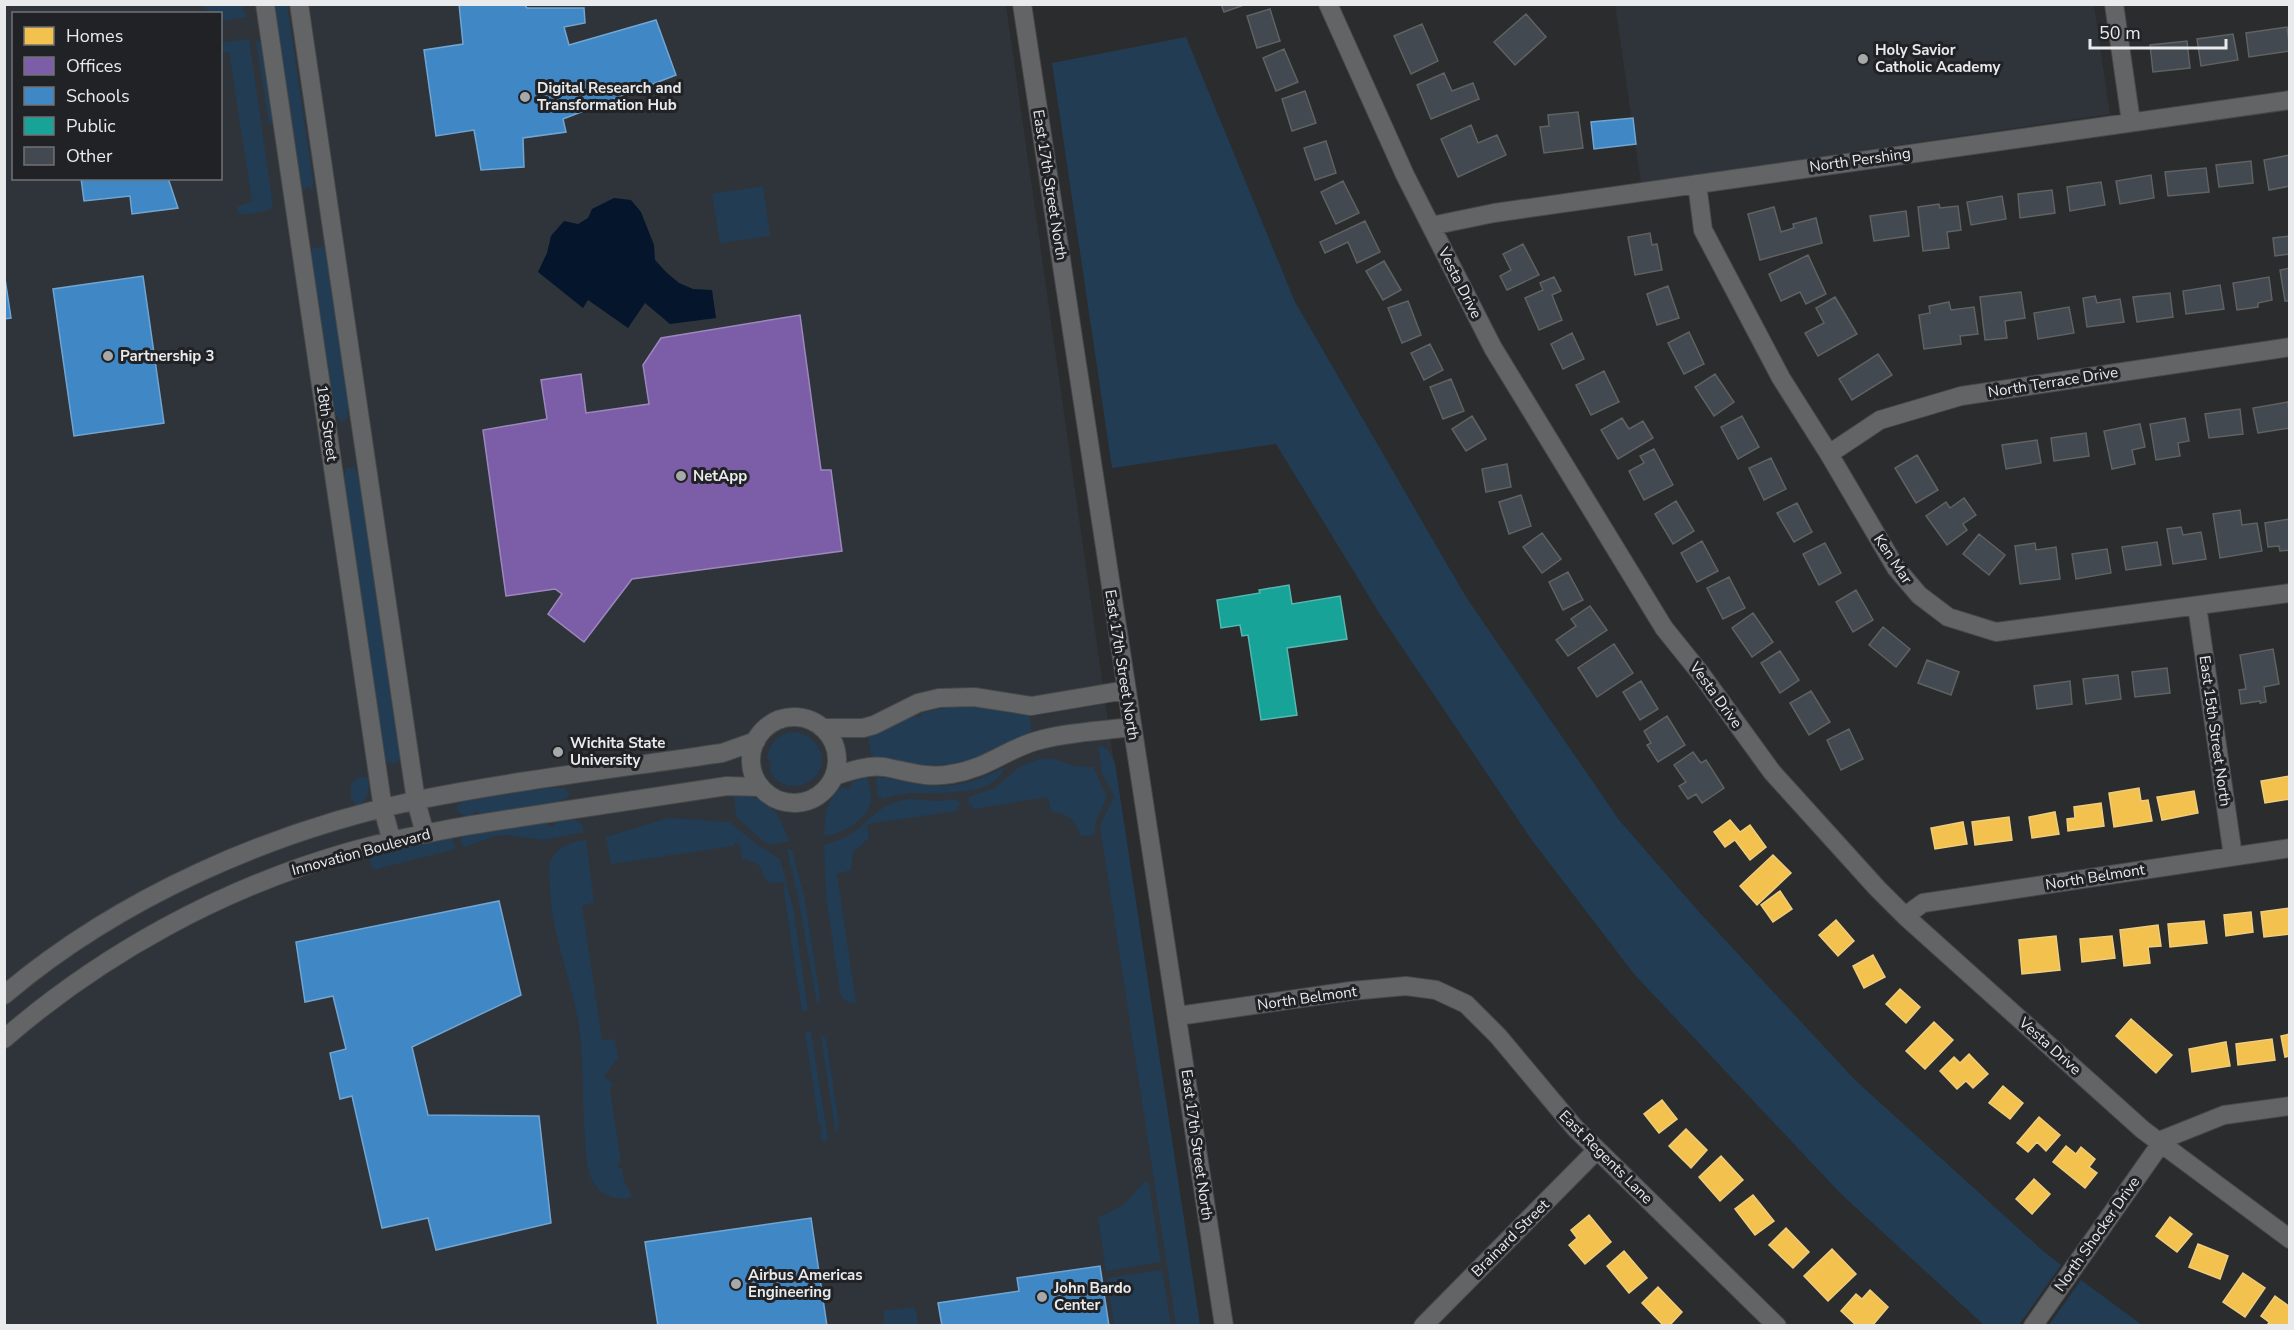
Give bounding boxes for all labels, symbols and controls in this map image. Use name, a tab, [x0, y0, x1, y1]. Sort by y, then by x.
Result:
legend	[12, 12, 222, 180]
scale bar	[2090, 12, 2226, 50]
text: 50 m	[2099, 21, 2141, 45]
text: Homes	[66, 24, 123, 48]
place label: Holy Savior Catholic Academy	[1875, 40, 2001, 77]
marker: Holy Savior Catholic Academy	[1856, 52, 1870, 66]
text: Offices	[66, 54, 122, 78]
place label: Digital Research and Transformation Hub	[537, 78, 681, 115]
text: Schools	[66, 84, 130, 108]
marker: Digital Research and Transformation Hub	[518, 90, 532, 104]
street label: East 17th Street North	[1028, 108, 1072, 262]
text: Public	[66, 114, 116, 138]
street label: North Pershing	[1808, 143, 1912, 177]
text: Other	[66, 144, 113, 168]
street label: Vesta Drive	[1433, 243, 1486, 322]
place label: Partnership 3	[120, 346, 214, 366]
marker: Partnership 3	[101, 349, 115, 363]
street label: North Terrace Drive	[1986, 362, 2120, 402]
street label: 18th Street	[312, 384, 342, 463]
place label: NetApp	[693, 466, 747, 486]
marker: NetApp	[674, 469, 688, 483]
street label: Ken Mar	[1869, 530, 1917, 588]
street label: East 17th Street North	[1100, 588, 1144, 742]
street label: East 15th Street North	[2195, 654, 2235, 808]
street label: Vesta Drive	[1685, 657, 1747, 732]
place label: Wichita State University	[570, 733, 665, 770]
marker: Wichita State University	[551, 745, 565, 759]
street label: Innovation Boulevard	[289, 824, 433, 880]
street label: North Belmont	[2044, 859, 2147, 895]
street label: North Belmont	[1256, 981, 1359, 1015]
street label: Vesta Drive	[2014, 1012, 2085, 1079]
street label: East 17th Street North	[1177, 1068, 1217, 1222]
street label: East Regents Lane	[1555, 1106, 1657, 1208]
street label: North Shocker Drive	[2050, 1173, 2144, 1295]
street label: Brainard Street	[1467, 1194, 1554, 1281]
place label: Airbus Americas Engineering	[748, 1265, 863, 1302]
marker: Airbus Americas Engineering	[729, 1277, 743, 1291]
place label: John Bardo Center	[1053, 1278, 1132, 1315]
marker: John Bardo Center	[1035, 1290, 1049, 1304]

